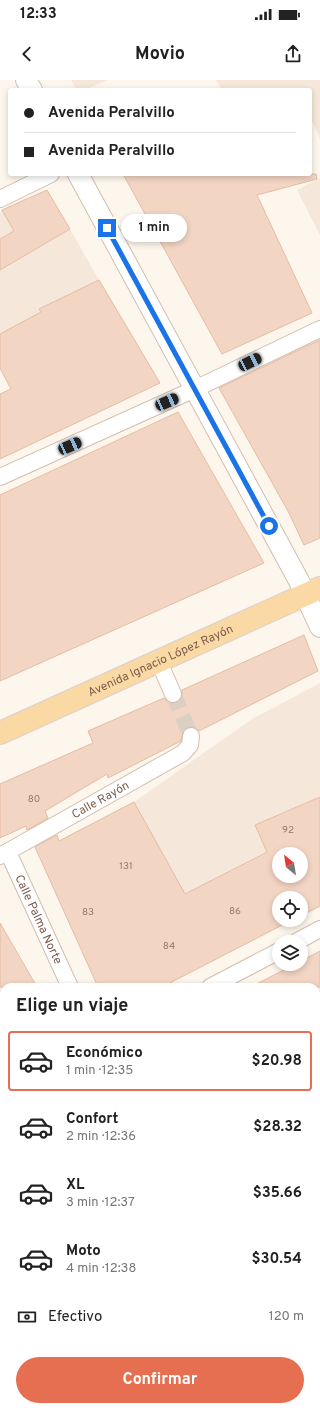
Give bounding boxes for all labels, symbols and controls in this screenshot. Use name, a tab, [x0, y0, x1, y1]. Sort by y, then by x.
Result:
text: 12:33	[20, 5, 57, 24]
icon: back	[16, 43, 38, 65]
text: Movio	[135, 43, 185, 66]
icon: share	[282, 43, 304, 65]
text: Avenida Peralvillo	[48, 104, 175, 123]
text: Avenida Peralvillo	[48, 142, 175, 161]
callout: 1 min	[121, 214, 187, 242]
route end	[98, 219, 116, 237]
text: 1 min	[138, 220, 170, 236]
car	[237, 351, 263, 373]
car	[154, 392, 180, 412]
car	[57, 436, 83, 456]
route start	[260, 517, 278, 535]
street label: Avenida Ignacio López Rayón	[86, 621, 236, 701]
street label: Calle Rayón	[69, 778, 132, 823]
house number: 80	[28, 793, 40, 806]
house number: 92	[282, 824, 294, 837]
north arrow	[272, 847, 308, 883]
map controls	[272, 847, 308, 971]
house number: 131	[119, 860, 133, 873]
street label: Calle Palma Norte	[11, 872, 65, 967]
button: locate	[272, 891, 308, 927]
house number: 86	[229, 905, 241, 918]
house number: 83	[82, 906, 94, 919]
button: layers	[272, 935, 308, 971]
house number: 84	[163, 940, 175, 953]
text: Elige un viaje	[16, 995, 128, 1018]
icon: car	[18, 1043, 54, 1079]
text: Económico	[66, 1044, 143, 1063]
text: $20.98	[252, 1052, 302, 1071]
text: 1 min · 12:35	[66, 1063, 133, 1079]
icon: car	[18, 1109, 54, 1145]
text: Confort	[66, 1110, 118, 1129]
text: $28.32	[253, 1118, 302, 1137]
text: 2 min · 12:36	[66, 1129, 136, 1145]
icon: car	[18, 1175, 54, 1211]
text: XL	[66, 1176, 84, 1195]
text: $35.66	[253, 1184, 302, 1203]
text: 3 min · 12:37	[66, 1195, 135, 1211]
icon: car	[18, 1241, 54, 1277]
text: Moto	[66, 1242, 101, 1261]
text: $30.54	[252, 1250, 302, 1269]
text: 4 min · 12:38	[66, 1261, 136, 1277]
icon: cash	[16, 1306, 38, 1328]
text: Efectivo	[48, 1308, 102, 1327]
text: 120 m	[269, 1309, 304, 1325]
button: Confirmar	[16, 1357, 304, 1403]

